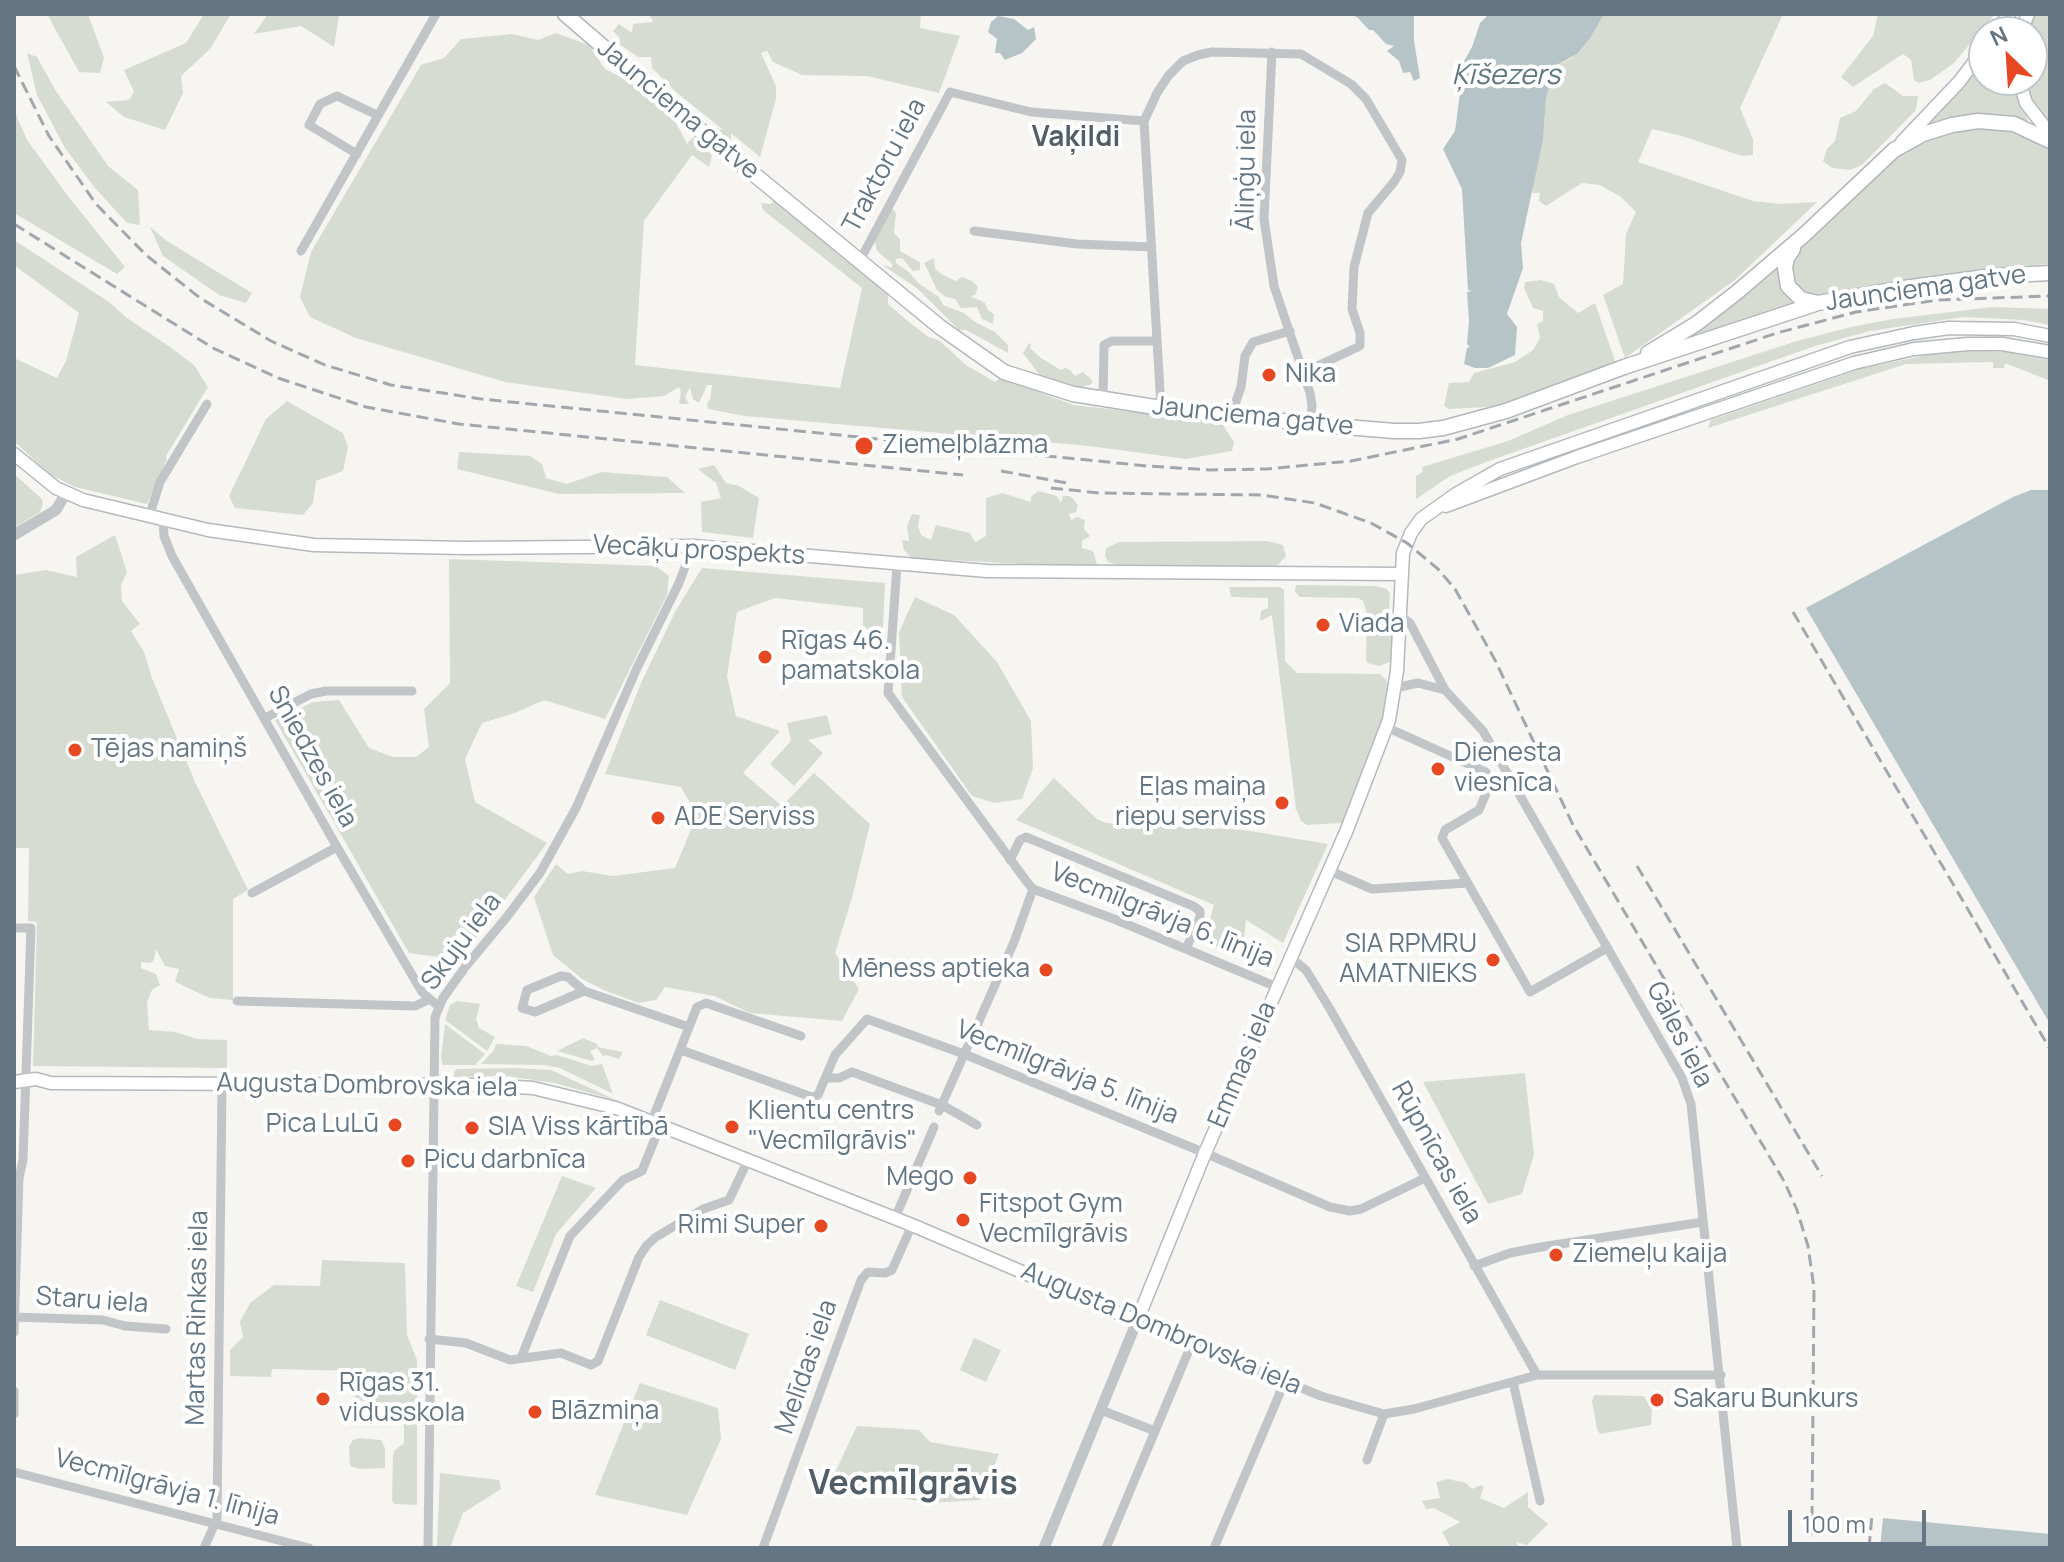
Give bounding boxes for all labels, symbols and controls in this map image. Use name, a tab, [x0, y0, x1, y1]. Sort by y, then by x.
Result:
north arrow	[1968, 16, 2048, 96]
text: N	[1985, 19, 2012, 53]
street label: Jaunciema gatve	[591, 33, 765, 187]
water label: Ķīšezers	[1452, 59, 1560, 93]
street label: Traktoru iela	[837, 94, 933, 238]
street label: Āliņģu iela	[1230, 109, 1264, 231]
district label: Vaķildi	[1032, 121, 1120, 155]
street label: Jaunciema gatve	[1824, 259, 2028, 319]
place label: Nika	[1285, 359, 1336, 391]
marker: Nika	[1260, 366, 1278, 384]
street label: Jaunciema gatve	[1151, 391, 1355, 443]
place label: Ziemeļblāzma	[882, 430, 1048, 462]
marker: Ziemeļblāzma	[853, 435, 875, 457]
street label: Vecāķu prospekts	[592, 530, 806, 572]
place label: Viada	[1339, 609, 1405, 641]
marker: Viada	[1314, 616, 1332, 634]
place label: Rīgas 46. pamatskola	[781, 626, 920, 688]
marker: Rīgas 46. pamatskola	[756, 648, 774, 666]
street label: Sniedzes iela	[260, 681, 364, 833]
place label: Tējas namiņš	[91, 734, 247, 766]
place label: Dienesta viesnīca	[1454, 738, 1561, 800]
marker: Tējas namiņš	[66, 741, 84, 759]
marker: Dienesta viesnīca	[1429, 760, 1447, 778]
place label: Eļas maiņa riepu serviss	[1115, 772, 1266, 834]
marker: Eļas maiņa riepu serviss	[1273, 794, 1291, 812]
place label: ADE Serviss	[674, 802, 815, 834]
marker: ADE Serviss	[649, 809, 667, 827]
street label: Vecmīlgrāvja 6. līnija	[1046, 857, 1278, 975]
street label: Skuju iela	[415, 887, 509, 997]
place label: SIA RPMRU AMATNIEKS	[1339, 929, 1477, 990]
marker: SIA RPMRU AMATNIEKS	[1484, 951, 1502, 969]
place label: Mēness aptieka	[841, 954, 1030, 986]
marker: Mēness aptieka	[1037, 961, 1055, 979]
street label: Gāles iela	[1639, 977, 1719, 1093]
street label: Emmas iela	[1202, 997, 1284, 1133]
street label: Vecmīlgrāvja 5. līnija	[951, 1014, 1183, 1132]
street label: Augusta Dombrovska iela	[216, 1068, 518, 1104]
street label: Rūpnīcas iela	[1384, 1076, 1488, 1230]
place label: Klientu centrs "Vecmīlgrāvis"	[748, 1096, 917, 1158]
place label: Pica LuLū	[266, 1109, 379, 1141]
place label: SIA Viss kārtībā	[488, 1112, 669, 1144]
marker: Pica LuLū	[386, 1116, 404, 1134]
marker: Klientu centrs "Vecmīlgrāvis"	[723, 1118, 741, 1136]
marker: SIA Viss kārtībā	[463, 1119, 481, 1137]
place label: Picu darbnīca	[424, 1145, 586, 1177]
marker: Picu darbnīca	[399, 1152, 417, 1170]
place label: Mego	[886, 1162, 954, 1194]
marker: Mego	[961, 1169, 979, 1187]
place label: Fitspot Gym Vecmīlgrāvis	[979, 1189, 1128, 1250]
street label: Martas Rinkas iela	[181, 1210, 215, 1426]
place label: Rimi Super	[678, 1210, 805, 1242]
marker: Fitspot Gym Vecmīlgrāvis	[954, 1211, 972, 1229]
marker: Rimi Super	[812, 1217, 830, 1235]
place label: Ziemeļu kaija	[1572, 1239, 1727, 1271]
marker: Ziemeļu kaija	[1547, 1246, 1565, 1264]
street label: Augusta Dombrovska iela	[1016, 1256, 1306, 1402]
street label: Staru iela	[35, 1282, 149, 1320]
street label: Melīdas iela	[770, 1296, 844, 1438]
place label: Rīgas 31. vidusskola	[339, 1368, 465, 1430]
place label: Sakaru Bunkurs	[1673, 1384, 1858, 1416]
marker: Rīgas 31. vidusskola	[314, 1390, 332, 1408]
marker: Sakaru Bunkurs	[1648, 1391, 1666, 1409]
place label: Blāzmiņa	[551, 1396, 659, 1428]
marker: Blāzmiņa	[526, 1403, 544, 1421]
street label: Vecmīlgrāvja 1. līnija	[51, 1443, 283, 1533]
district label: Vecmīlgrāvis	[808, 1464, 1018, 1504]
scale bar	[1792, 1494, 1930, 1544]
text: 100 m	[1802, 1507, 1866, 1540]

